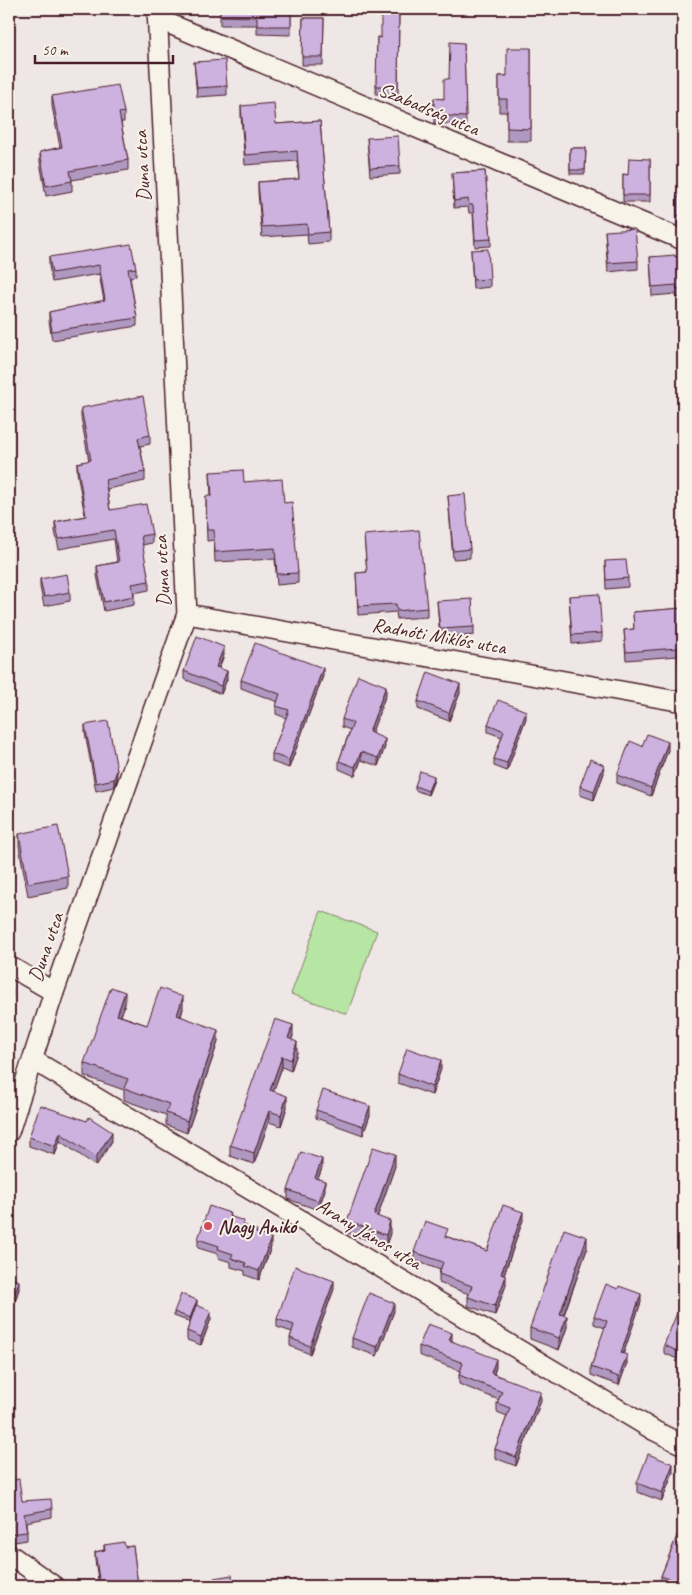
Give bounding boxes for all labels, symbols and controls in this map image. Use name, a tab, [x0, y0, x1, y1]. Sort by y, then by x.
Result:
scale bar	[35, 32, 172, 64]
text: 50 m	[42, 41, 69, 60]
street label: Szabadság utca	[375, 77, 485, 142]
street label: Duna utca	[128, 129, 156, 202]
street label: Duna utca	[148, 534, 176, 607]
street label: Radnóti Miklós utca	[370, 612, 510, 660]
street label: Duna utca	[23, 908, 70, 985]
street label: Arany János utca	[312, 1193, 428, 1276]
place label: Nagy Anikó	[218, 1214, 299, 1240]
marker: Nagy Anikó	[202, 1220, 214, 1232]

